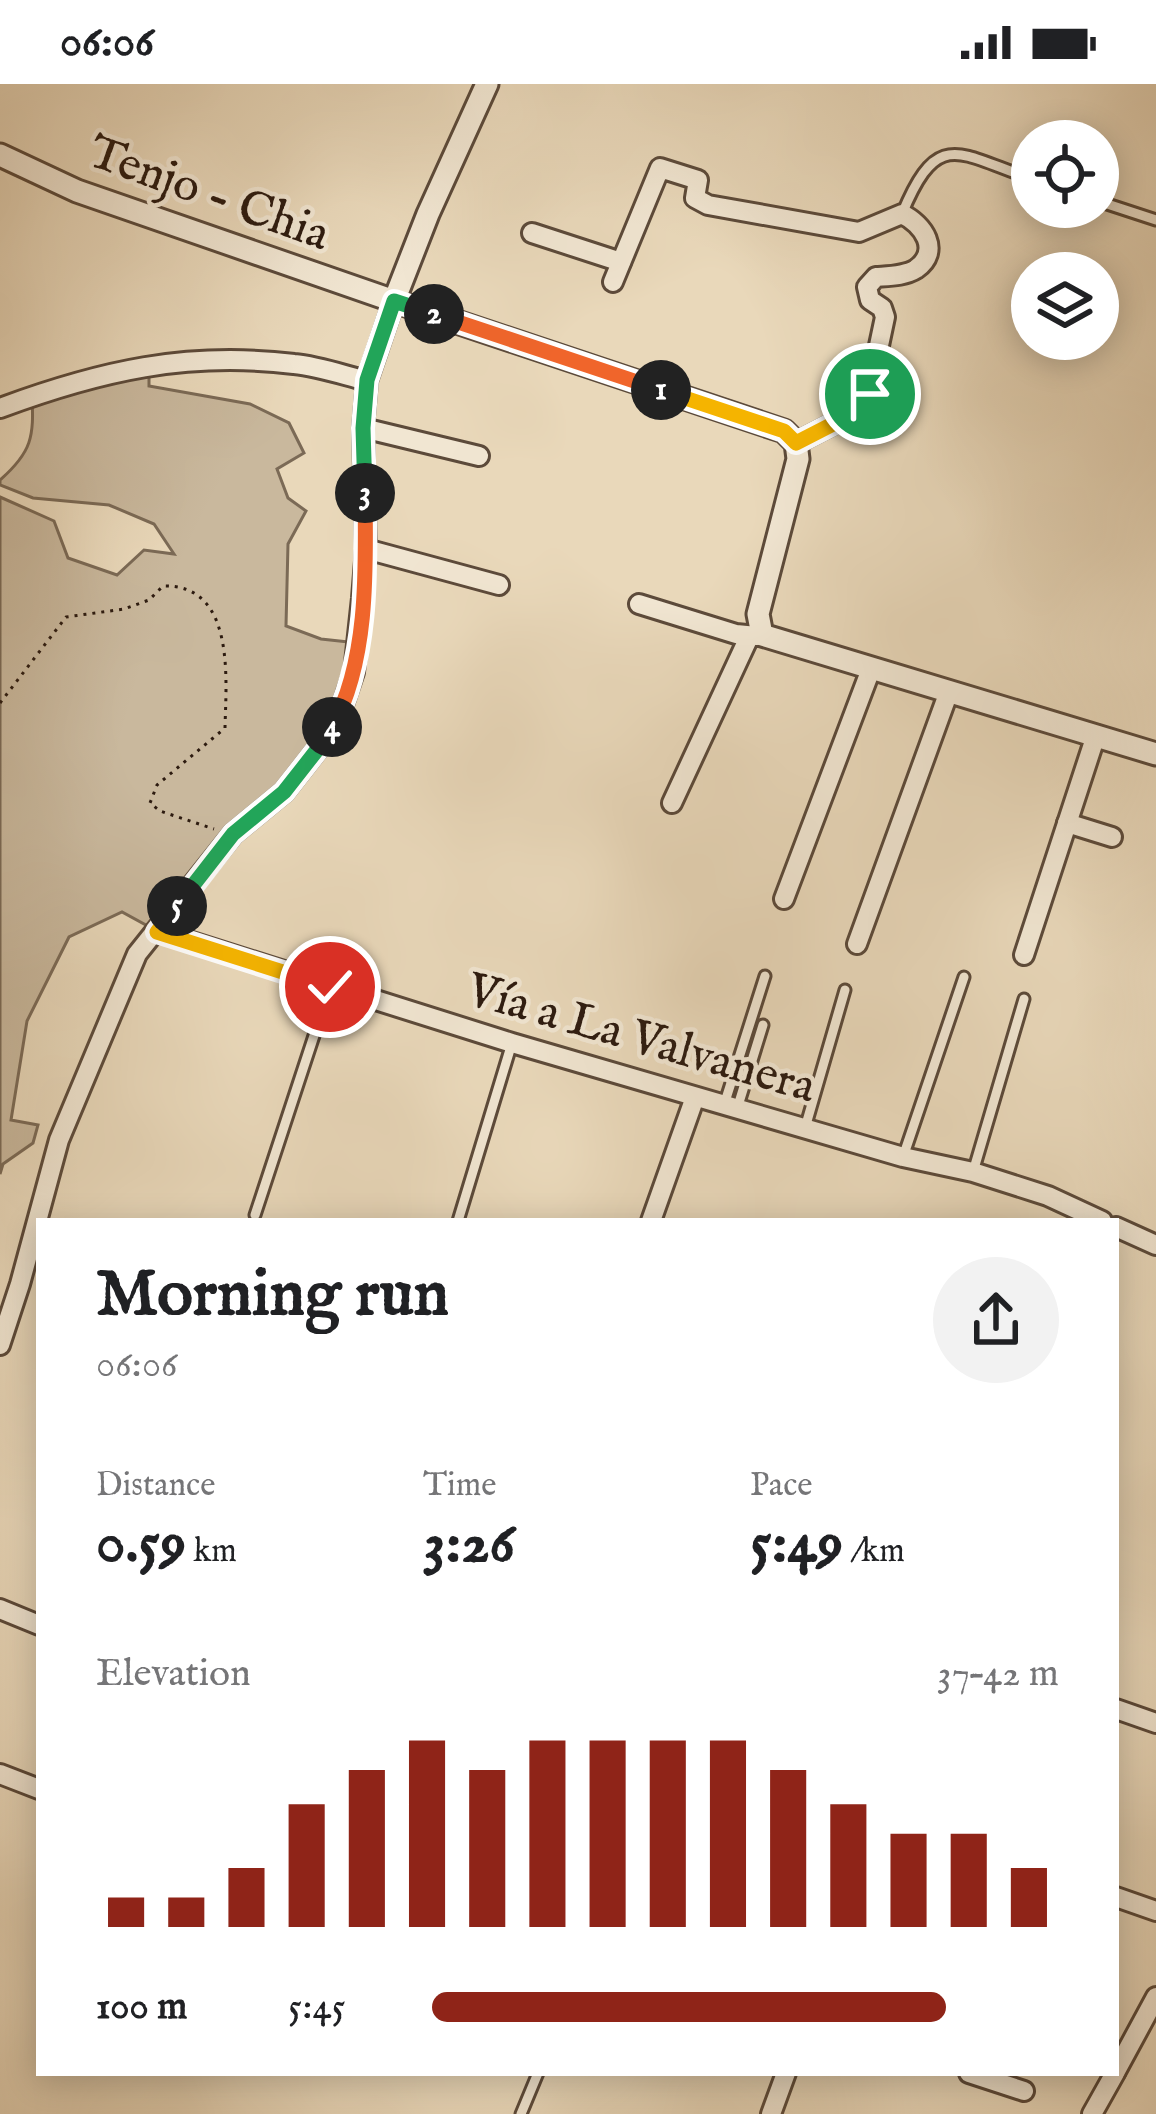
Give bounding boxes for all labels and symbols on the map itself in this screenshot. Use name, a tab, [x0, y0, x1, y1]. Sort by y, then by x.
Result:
street label: Tenjo - Chia	[80, 123, 338, 266]
pin: 2	[404, 284, 464, 344]
pin	[819, 343, 921, 445]
pin: 1	[631, 360, 691, 420]
pin: 3	[335, 463, 395, 523]
pin: 4	[302, 697, 362, 757]
pin: 5	[147, 876, 207, 936]
pin	[279, 936, 381, 1038]
street label: Vía a La Valvanera	[459, 961, 823, 1118]

